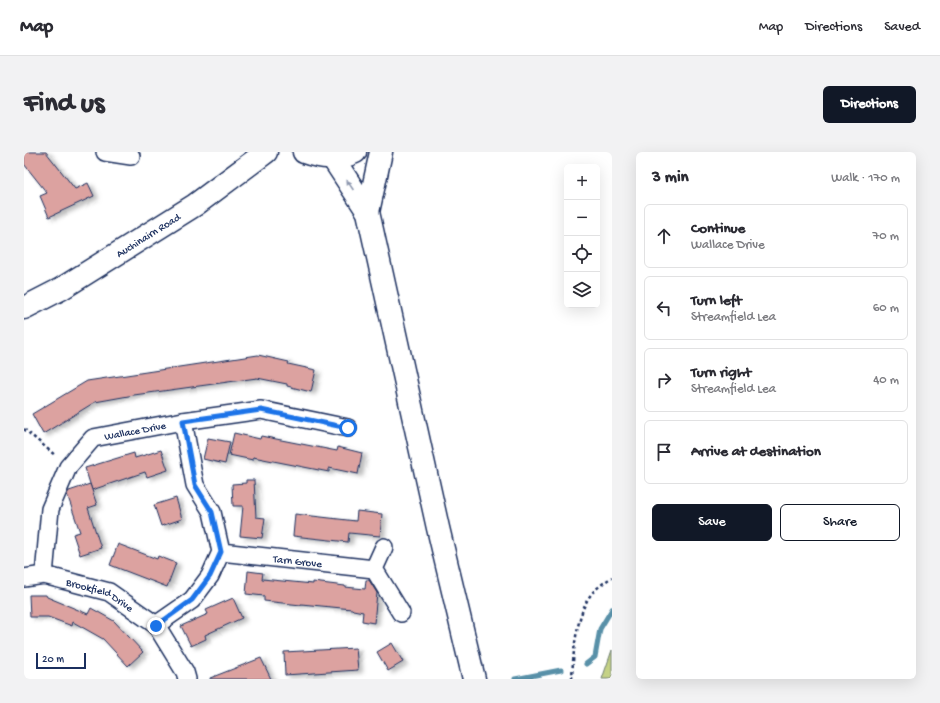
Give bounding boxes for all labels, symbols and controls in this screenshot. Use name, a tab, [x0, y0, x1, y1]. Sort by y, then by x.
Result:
text: Map	[20, 16, 53, 39]
text: Map	[759, 19, 783, 36]
text: Directions	[805, 19, 862, 36]
text: Saved	[884, 19, 920, 36]
button: Directions	[823, 86, 916, 123]
text: Find us	[24, 88, 104, 121]
map controls	[564, 164, 600, 308]
button: +	[564, 164, 600, 200]
text: 3 min	[652, 168, 689, 188]
text: Walk · 170 m	[831, 171, 900, 186]
one-way arrow	[346, 180, 354, 190]
button: −	[564, 200, 600, 236]
street label: Auchinairn Road	[115, 211, 184, 261]
text: Continue	[691, 220, 745, 238]
icon: ahead	[653, 225, 675, 247]
text: 70 m	[873, 229, 899, 244]
button: locate	[564, 236, 600, 272]
text: Wallace Drive	[691, 238, 765, 253]
button: layers	[564, 272, 600, 308]
text: Turn left	[691, 292, 742, 310]
icon: left	[653, 297, 675, 319]
text: 60 m	[873, 301, 899, 316]
text: Streamfield Lea	[691, 310, 776, 325]
text: Turn right	[691, 364, 751, 382]
icon: right	[653, 369, 675, 391]
text: 40 m	[873, 373, 899, 388]
text: Streamfield Lea	[691, 382, 776, 397]
route start	[339, 419, 357, 437]
street label: Wallace Drive	[104, 420, 168, 444]
icon: arrive	[653, 441, 675, 463]
text: Arrive at destination	[691, 443, 821, 461]
button: Save	[652, 504, 772, 541]
button: Share	[780, 504, 900, 541]
street label: Tarn Grove	[271, 554, 323, 571]
street label: Brookfield Drive	[64, 577, 135, 615]
route end	[147, 617, 165, 635]
scale bar	[36, 651, 86, 670]
text: 20 m	[42, 654, 64, 666]

